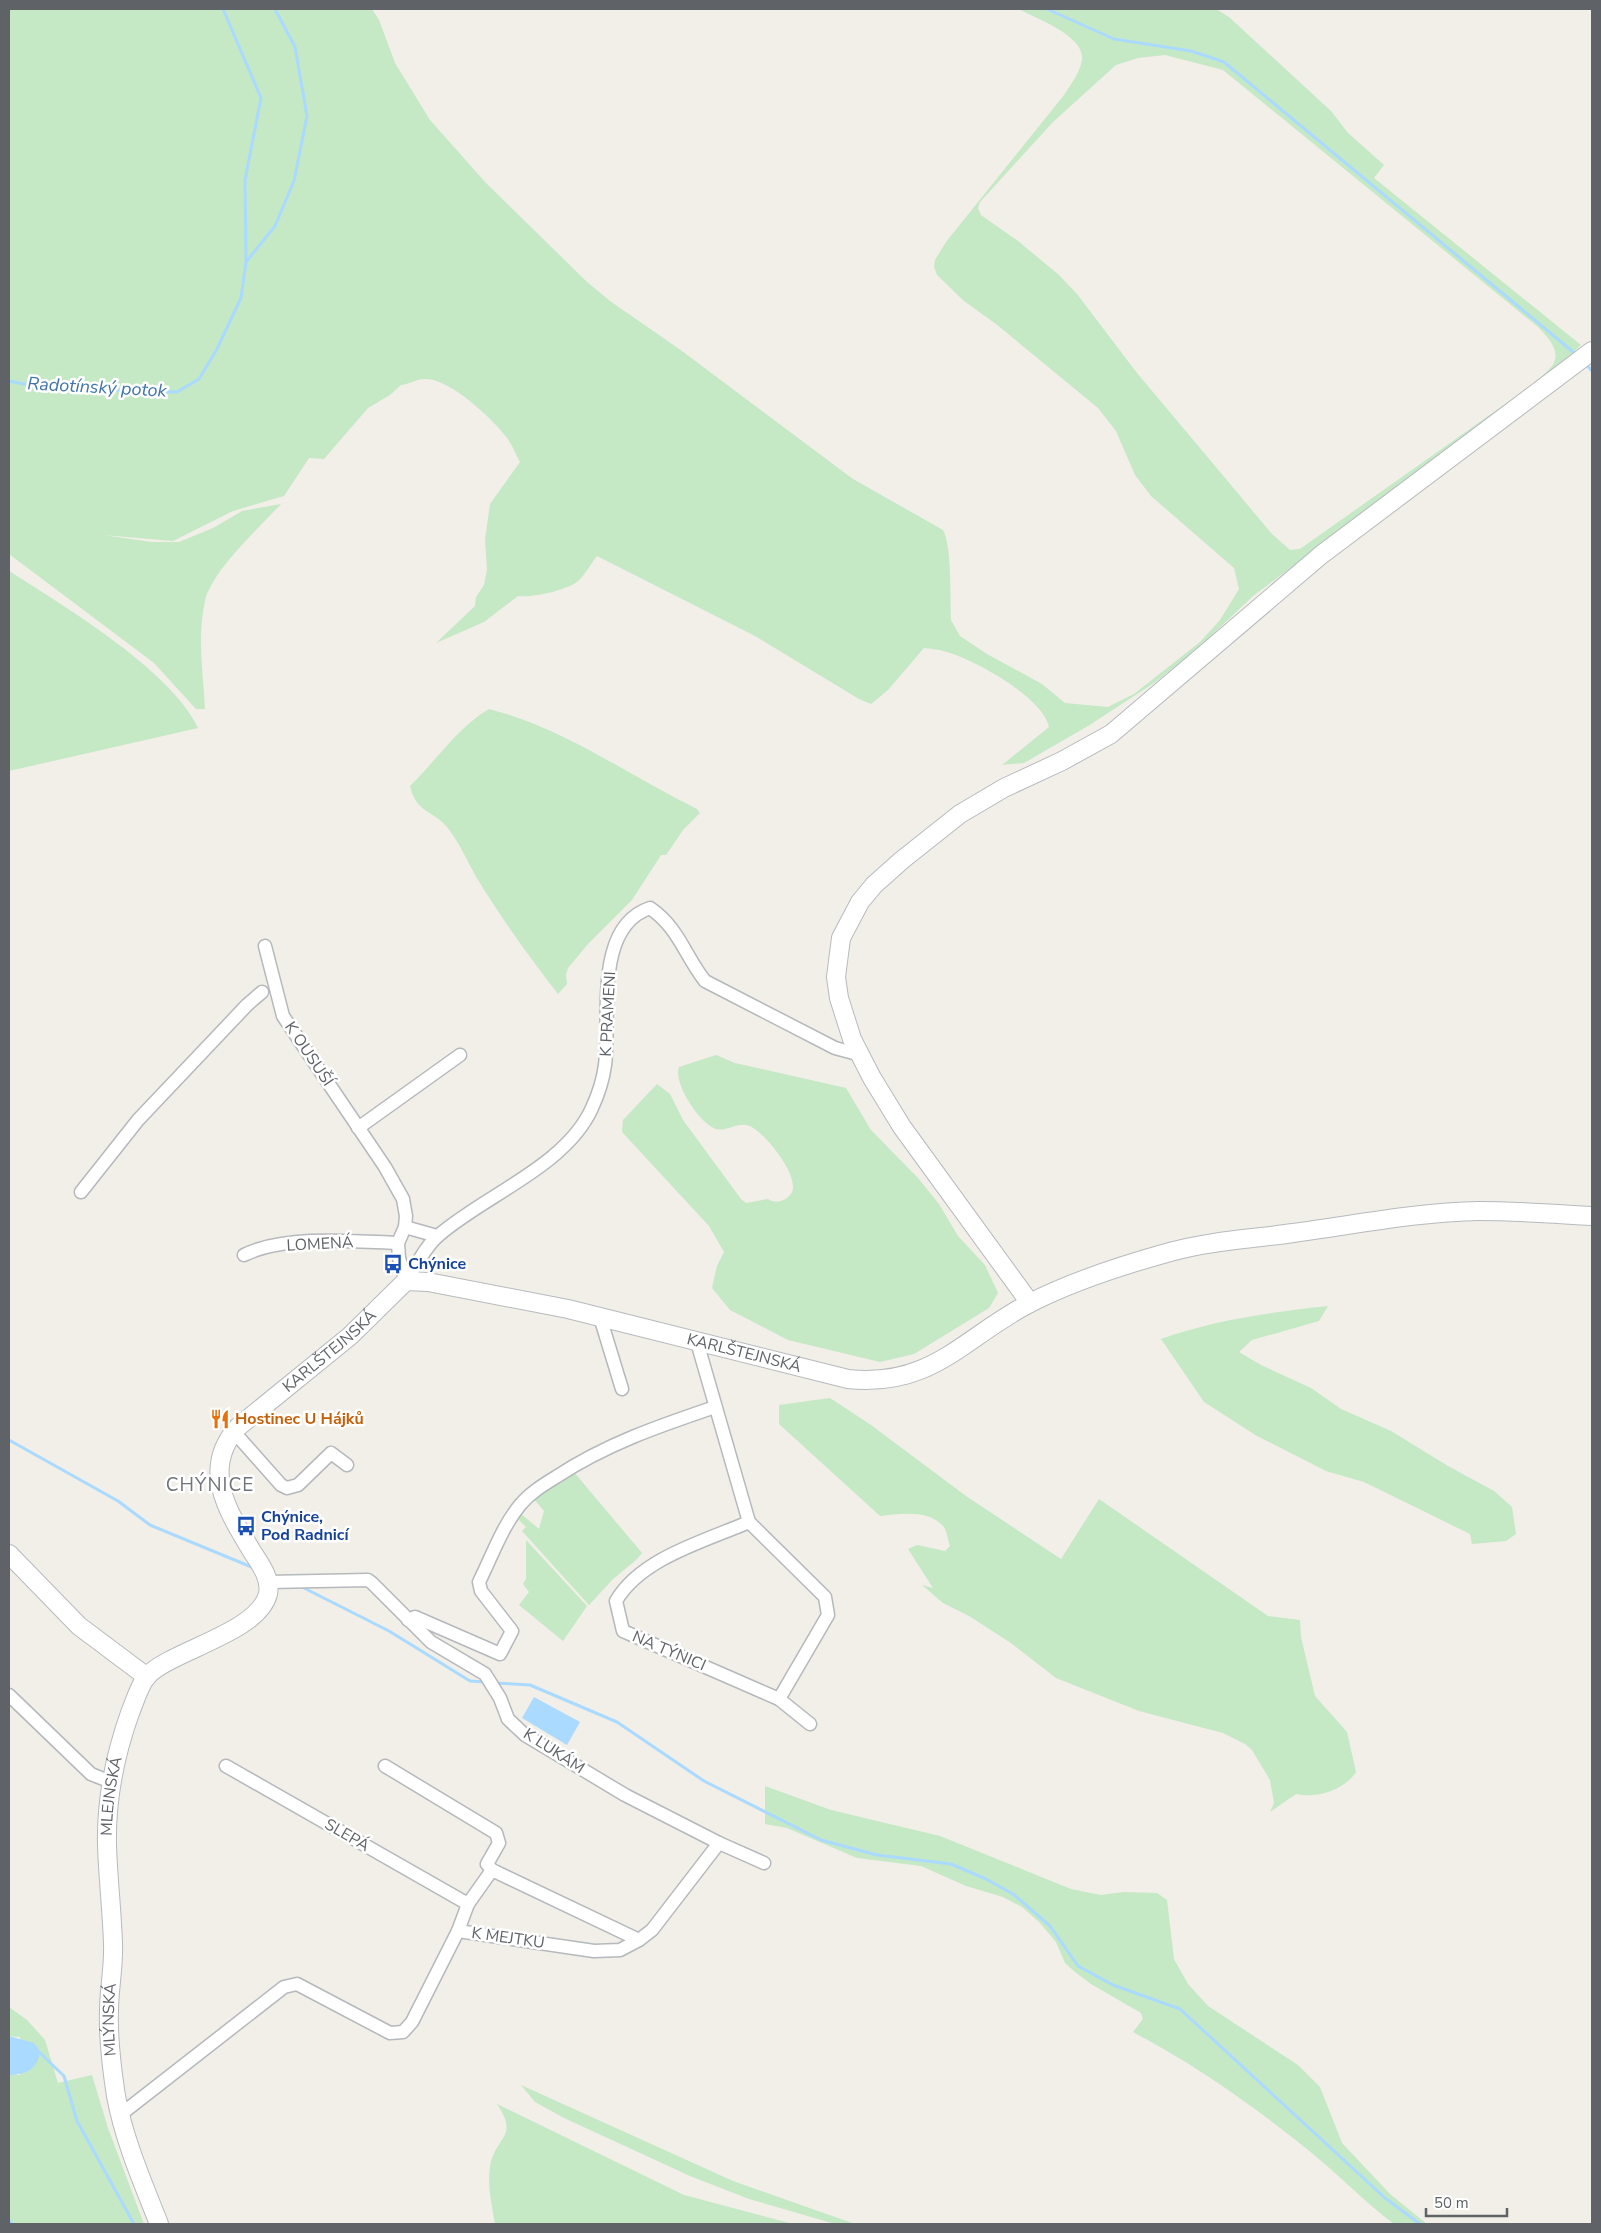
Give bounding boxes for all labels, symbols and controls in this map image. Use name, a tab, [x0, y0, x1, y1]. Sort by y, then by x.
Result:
water label: Radotínský potok	[27, 371, 168, 403]
street label: K PRAMENI	[595, 971, 621, 1057]
street label: K OUSUŠÍ	[279, 1017, 339, 1091]
street label: LOMENÁ	[286, 1231, 354, 1257]
bus stop icon: Chýnice	[382, 1253, 404, 1275]
place label: Chýnice	[408, 1253, 466, 1275]
street label: KARLŠTEJNSKÁ	[278, 1305, 382, 1398]
street label: KARLŠTEJNSKÁ	[684, 1328, 804, 1378]
restaurant icon: Hostinec U Hájků	[209, 1408, 231, 1430]
place label: Hostinec U Hájků	[235, 1408, 364, 1430]
district label: CHÝNICE	[166, 1472, 254, 1498]
place label: Chýnice, Pod Radnicí	[261, 1506, 349, 1546]
bus stop icon: Chýnice, Pod Radnicí	[235, 1515, 257, 1537]
street label: NA TÝNICI	[629, 1626, 709, 1676]
street label: K LUKÁM	[519, 1723, 589, 1779]
street label: MLEJNSKÁ	[96, 1754, 128, 1836]
street label: SLEPÁ	[320, 1813, 374, 1857]
street label: K MEJTKU	[470, 1922, 546, 1954]
street label: MLÝNSKÁ	[98, 1982, 122, 2057]
scale bar	[1426, 2186, 1507, 2218]
text: 50 m	[1434, 2193, 1469, 2213]

